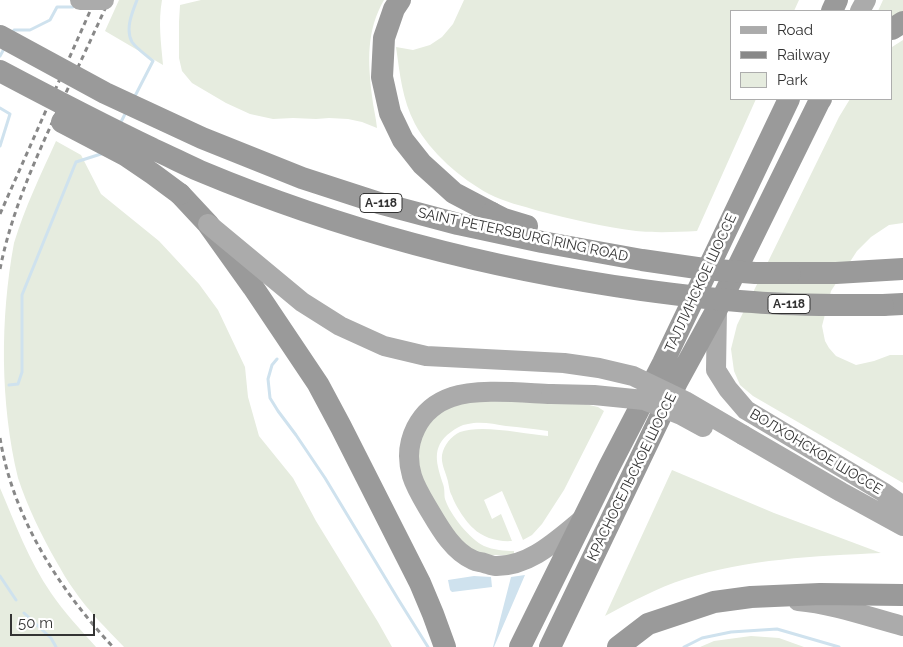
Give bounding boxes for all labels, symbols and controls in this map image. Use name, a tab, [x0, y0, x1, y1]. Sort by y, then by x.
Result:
legend	[730, 10, 893, 100]
text: Road	[777, 21, 813, 39]
text: Railway	[777, 46, 830, 64]
text: Park	[777, 71, 808, 89]
road number: А-118	[360, 194, 402, 212]
street label: SAINT PETERSBURG RING ROAD	[416, 204, 630, 266]
street label: ТАЛЛИНСКОЕ ШОССЕ	[662, 211, 740, 355]
road number: А-118	[768, 294, 810, 314]
street label: КРАСНОСЕЛЬСКОЕ ШОССЕ	[584, 390, 680, 564]
street label: ВОЛХОНСКОЕ ШОССЕ	[747, 406, 885, 498]
scale bar	[12, 604, 98, 636]
text: 50 m	[18, 614, 53, 632]

